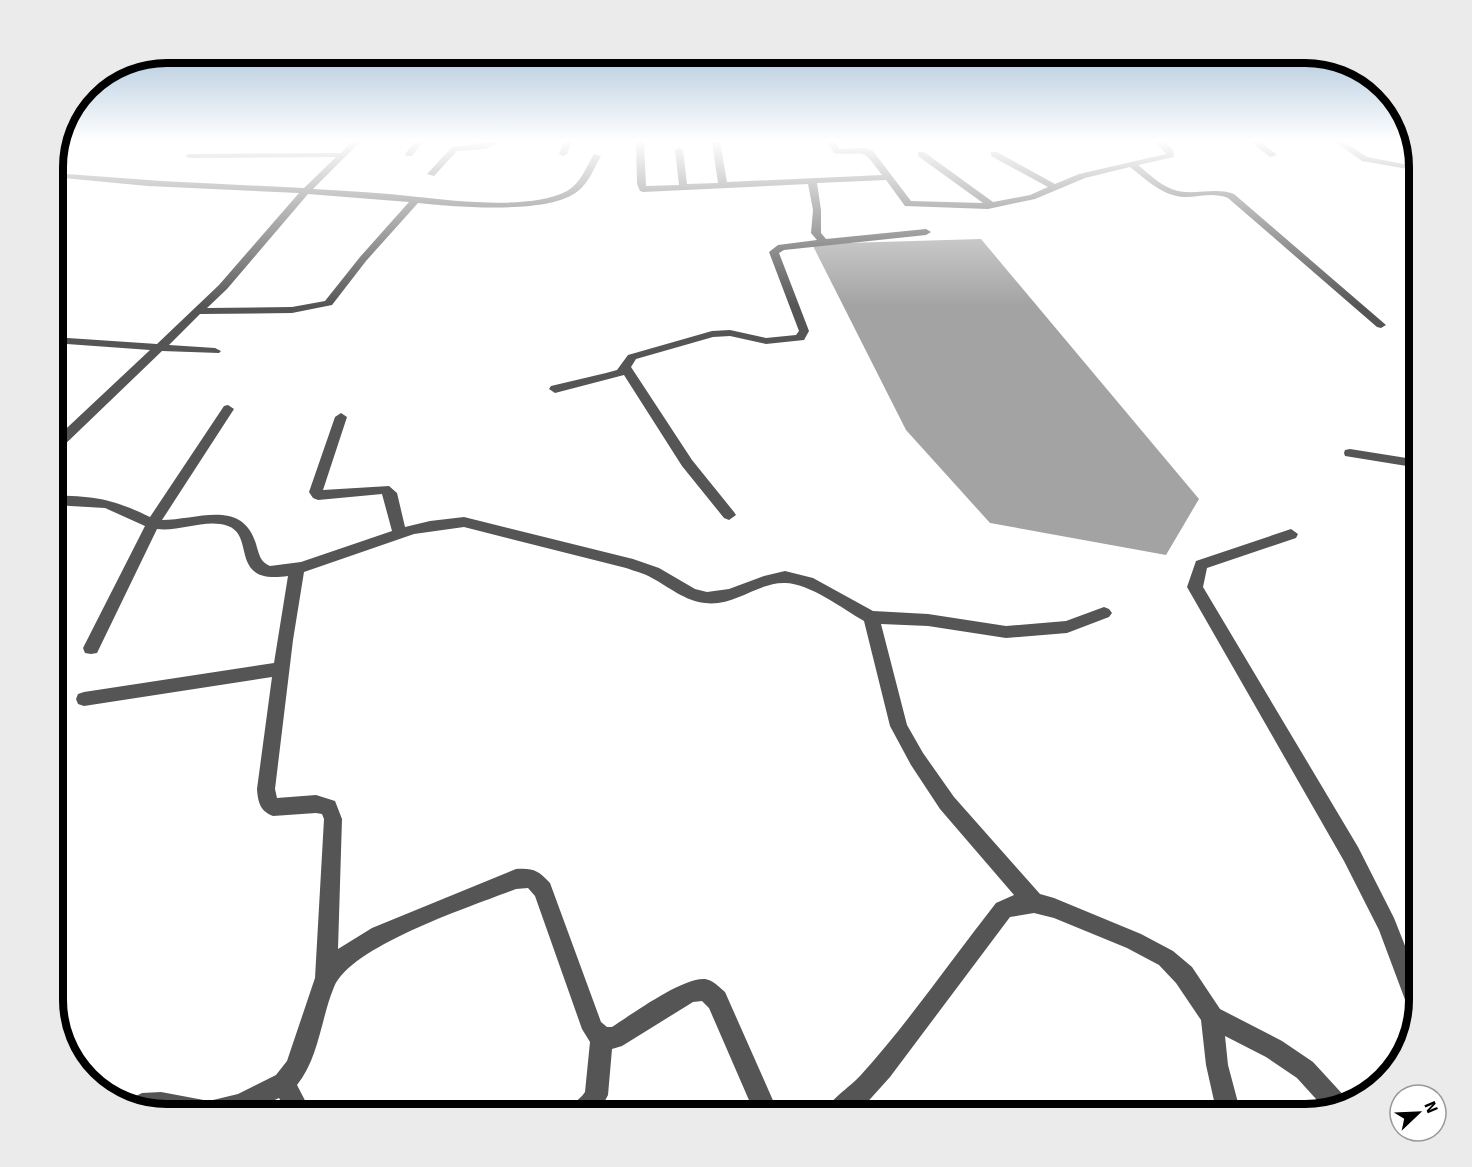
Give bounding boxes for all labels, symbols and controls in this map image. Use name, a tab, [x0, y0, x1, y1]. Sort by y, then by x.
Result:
north arrow	[1388, 1083, 1448, 1143]
text: N	[1420, 1098, 1442, 1117]

